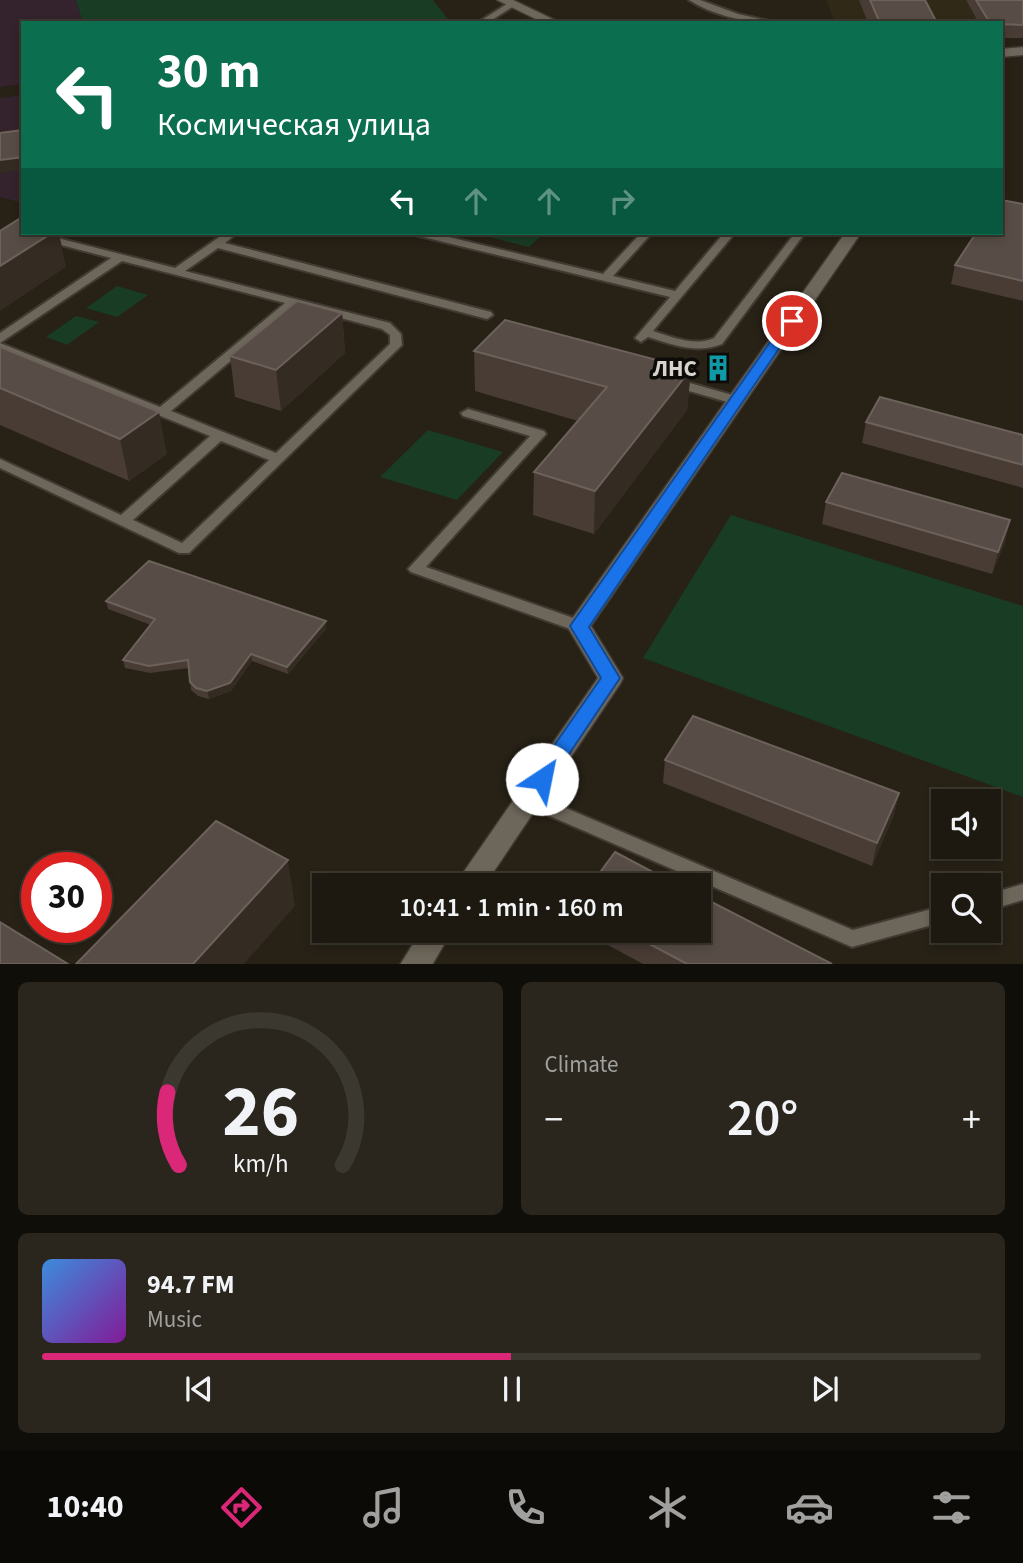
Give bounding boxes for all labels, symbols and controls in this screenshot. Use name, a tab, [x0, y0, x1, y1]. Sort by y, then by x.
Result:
text: 30 m	[157, 37, 261, 107]
icon: left	[42, 49, 133, 140]
text: Космическая улица	[157, 102, 431, 148]
icon: left	[384, 182, 422, 220]
icon: ahead	[457, 182, 495, 220]
icon: ahead	[530, 182, 568, 220]
icon: right	[603, 182, 641, 220]
pin	[762, 291, 822, 351]
icon: arrive	[773, 302, 811, 340]
place label: ЛНС	[652, 352, 697, 385]
building icon: ЛНС	[703, 353, 733, 383]
position arrow	[505, 742, 579, 816]
map controls	[931, 789, 1001, 943]
button: sound	[931, 789, 1001, 859]
speed limit sign: 30	[21, 852, 112, 943]
button: search	[931, 873, 1001, 943]
text: 10:41 · 1 min · 160 m	[399, 889, 624, 926]
text: Climate	[545, 1048, 618, 1081]
text: 26	[222, 1060, 299, 1164]
text: 20°	[727, 1082, 798, 1156]
text: −	[545, 1093, 563, 1147]
text: +	[962, 1093, 981, 1147]
text: km/h	[233, 1145, 288, 1181]
text: 94.7 FM	[147, 1266, 235, 1303]
text: Music	[147, 1303, 202, 1336]
icon: previous	[180, 1370, 218, 1408]
icon: pause	[493, 1370, 531, 1408]
icon: next	[806, 1370, 844, 1408]
icon: directions	[217, 1483, 266, 1532]
icon: music	[359, 1483, 408, 1532]
icon: phone	[501, 1483, 550, 1532]
icon: climate	[643, 1483, 692, 1532]
icon: car	[785, 1483, 834, 1532]
icon: filters	[927, 1483, 976, 1532]
text: 10:40	[47, 1484, 124, 1530]

